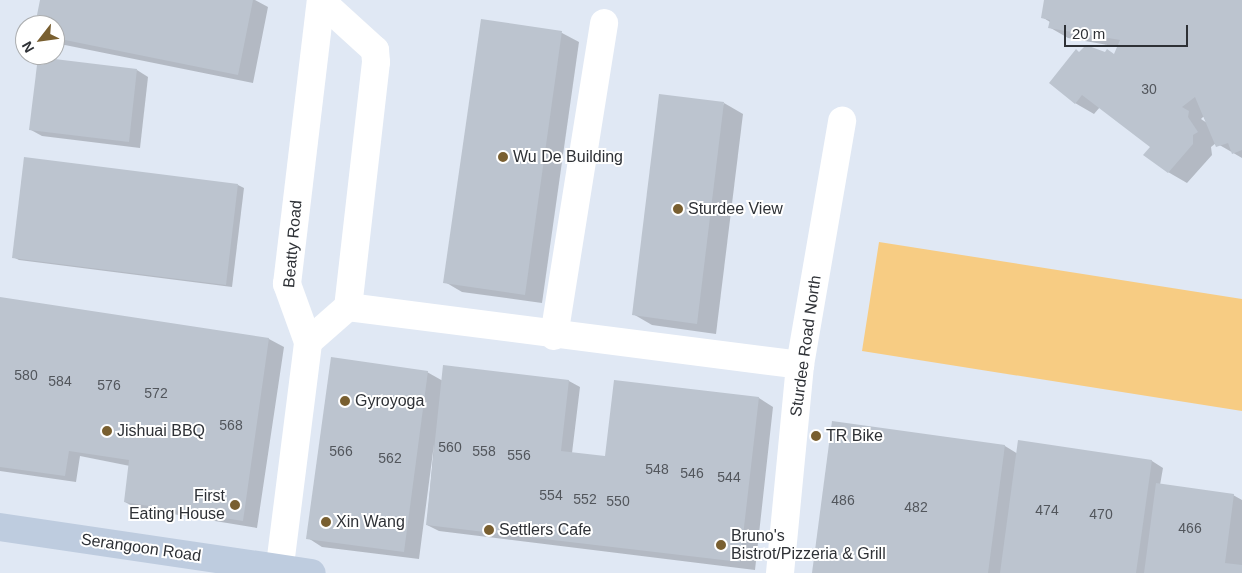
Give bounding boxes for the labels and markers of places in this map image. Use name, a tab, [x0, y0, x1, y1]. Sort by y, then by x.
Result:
place label: Wu De Building	[513, 147, 623, 167]
marker: Wu De Building	[497, 151, 509, 163]
place label: Sturdee View	[688, 199, 783, 219]
marker: Sturdee View	[672, 203, 684, 215]
place label: Gyroyoga	[355, 391, 424, 411]
marker: Gyroyoga	[339, 395, 351, 407]
place label: Jishuai BBQ	[117, 421, 205, 441]
marker: Jishuai BBQ	[101, 425, 113, 437]
place label: TR Bike	[826, 426, 883, 446]
marker: TR Bike	[810, 430, 822, 442]
place label: First Eating House	[129, 486, 225, 524]
marker: First Eating House	[229, 499, 241, 511]
place label: Xin Wang	[336, 512, 405, 532]
marker: Xin Wang	[320, 516, 332, 528]
place label: Settlers Cafe	[499, 520, 591, 540]
marker: Settlers Cafe	[483, 524, 495, 536]
place label: Bruno's Bistrot/Pizzeria & Grill	[731, 526, 886, 564]
marker: Bruno's Bistrot/Pizzeria & Grill	[715, 539, 727, 551]

